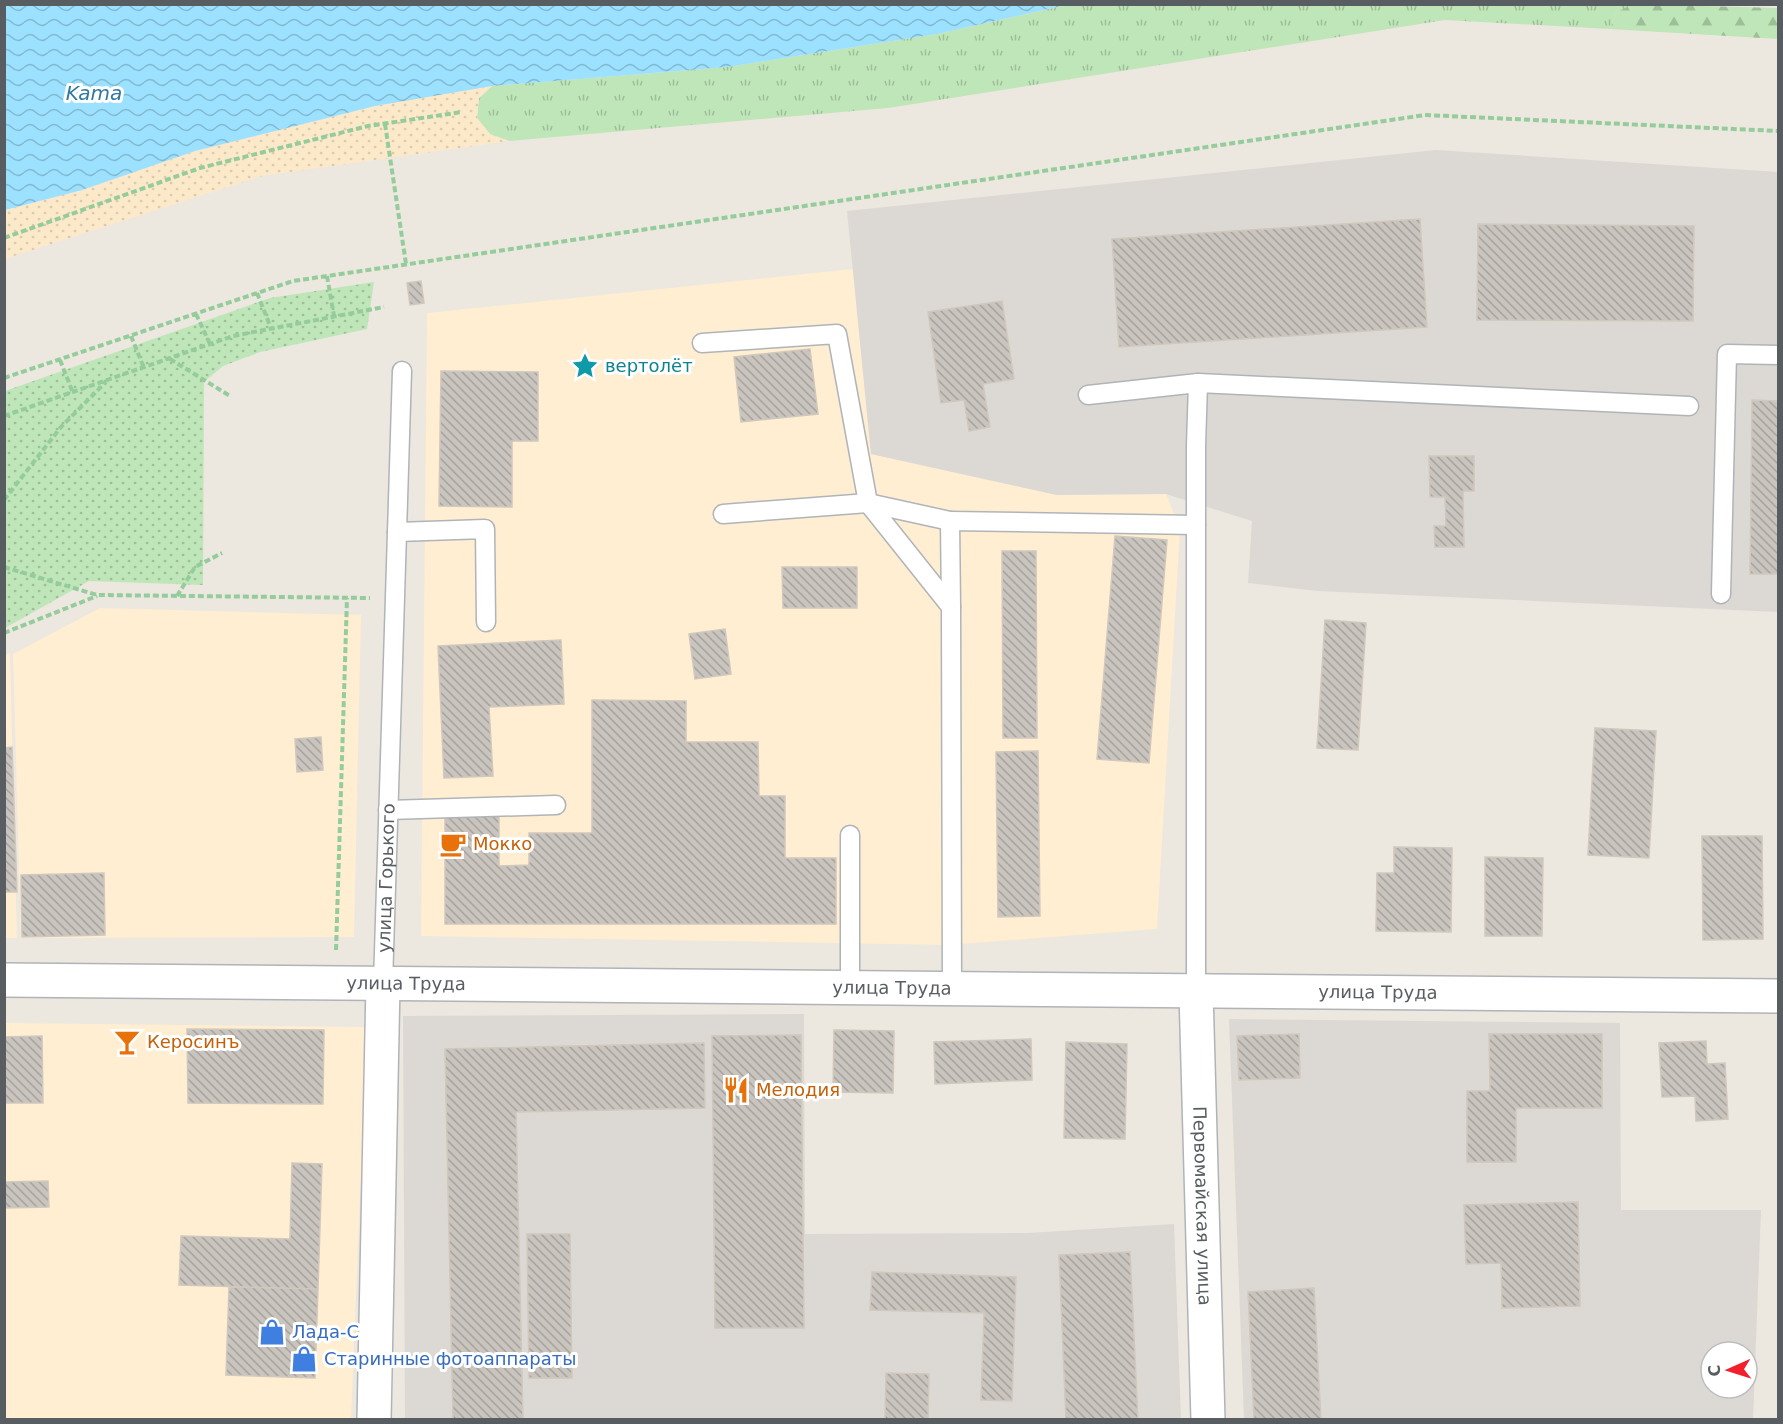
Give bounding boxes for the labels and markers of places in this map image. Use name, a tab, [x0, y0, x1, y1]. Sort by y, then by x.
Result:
place icon: вертолёт	[570, 351, 600, 381]
place label: вертолёт	[605, 355, 693, 376]
cafe icon: Мокко	[438, 829, 468, 859]
place label: Мокко	[473, 833, 532, 854]
bar icon: Керосинъ	[112, 1027, 142, 1057]
place label: Керосинъ	[147, 1031, 239, 1052]
restaurant icon: Мелодия	[721, 1075, 751, 1105]
place label: Мелодия	[756, 1079, 840, 1100]
shop icon: Лада-С	[257, 1317, 287, 1347]
place label: Лада-С	[292, 1321, 359, 1342]
shop icon: Старинные фотоаппараты	[289, 1344, 319, 1374]
place label: Старинные фотоаппараты	[324, 1348, 576, 1369]

